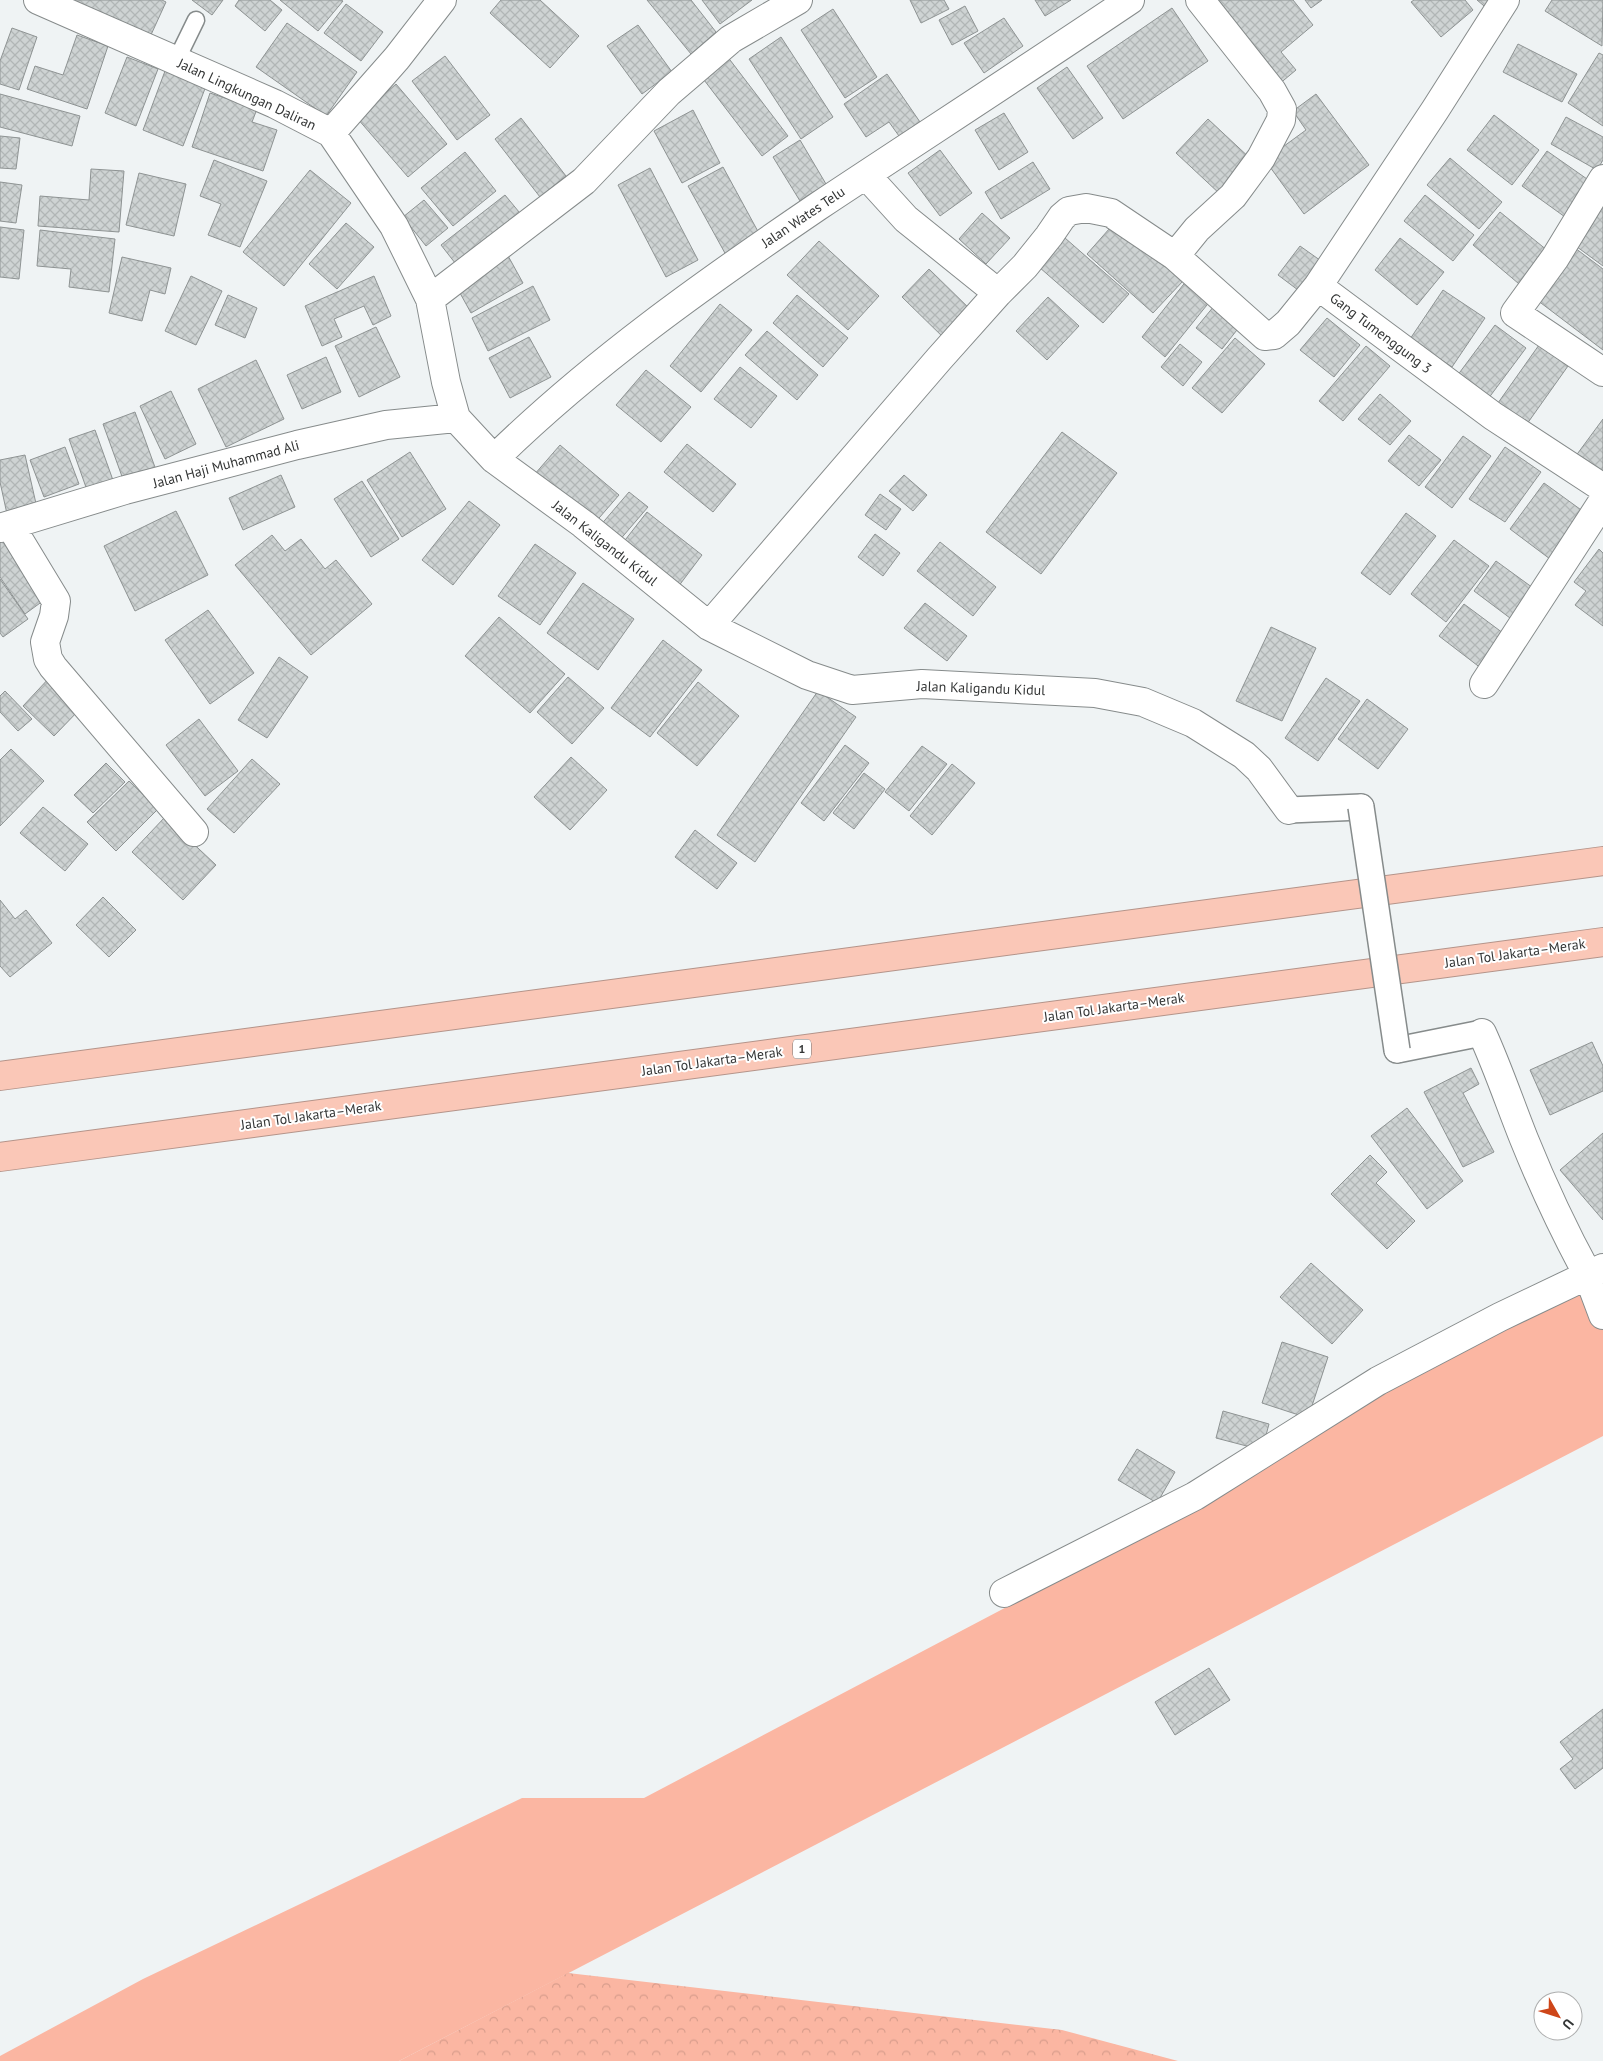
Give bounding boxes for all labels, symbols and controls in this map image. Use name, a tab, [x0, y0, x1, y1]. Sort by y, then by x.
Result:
street label: Jalan Lingkungan Daliran	[174, 54, 319, 134]
street label: Jalan Wates Telu	[757, 182, 848, 252]
street label: Gang Tumenggung 3	[1326, 289, 1436, 377]
street label: Jalan Haji Muhammad Ali	[150, 436, 301, 492]
street label: Jalan Kaligandu Kidul	[548, 496, 661, 590]
street label: Jalan Kaligandu Kidul	[915, 677, 1046, 699]
street label: Jalan Tol Jakarta–Merak	[1443, 934, 1587, 972]
street label: Jalan Tol Jakarta–Merak	[1042, 988, 1186, 1026]
road number: 1	[793, 1040, 811, 1058]
street label: Jalan Tol Jakarta–Merak	[640, 1042, 784, 1080]
street label: Jalan Tol Jakarta–Merak	[239, 1096, 383, 1134]
north arrow	[1533, 1991, 1583, 2041]
text: U	[1558, 2015, 1578, 2033]

